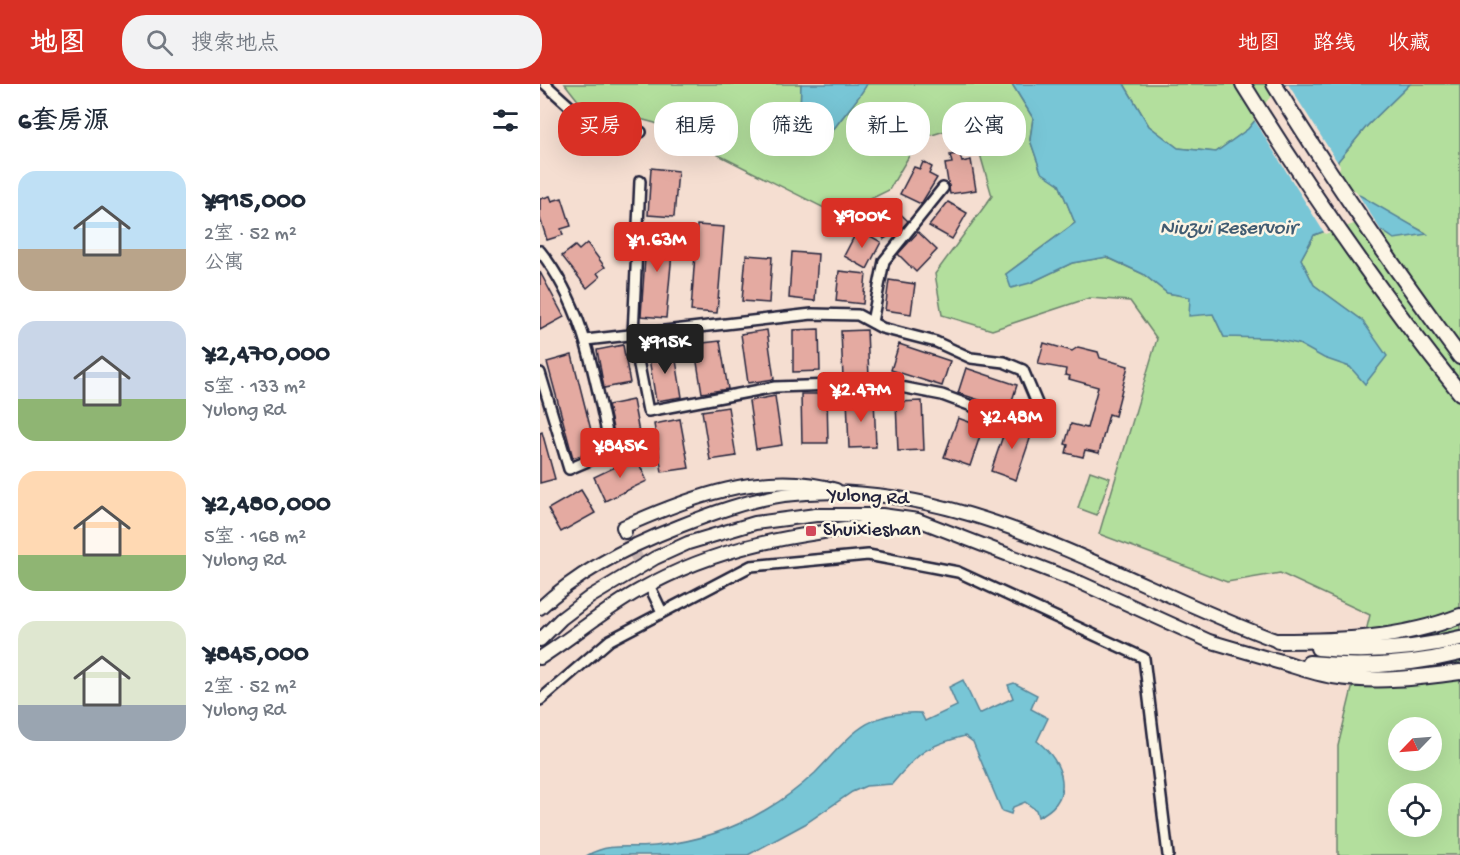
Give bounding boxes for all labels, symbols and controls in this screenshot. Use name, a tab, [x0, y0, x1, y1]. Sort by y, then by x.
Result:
search box	[122, 15, 542, 69]
icon: search	[143, 26, 176, 59]
text: 地图	[30, 29, 86, 62]
text: 搜索地点	[191, 32, 279, 58]
text: 地图	[1238, 33, 1280, 58]
text: 路线	[1313, 33, 1355, 58]
text: 收藏	[1388, 33, 1430, 58]
chip: 买房	[558, 102, 642, 156]
chip: 租房	[654, 102, 738, 156]
chip: 筛选	[750, 102, 834, 156]
chip: 新上	[846, 102, 930, 156]
chip: 公寓	[942, 102, 1026, 156]
icon: filters	[489, 104, 522, 137]
text: 6套房源	[18, 108, 109, 139]
text: ¥915,000	[204, 187, 306, 218]
icon: home	[66, 195, 138, 267]
pin: ¥900K	[820, 198, 904, 249]
text: ¥900K	[835, 206, 889, 229]
water label: Niuzui Reservoir	[1160, 217, 1301, 242]
pin: ¥1.63M	[608, 222, 706, 273]
text: 2室 · 52 m²	[204, 224, 297, 247]
text: ¥1.63M	[628, 230, 686, 253]
text: 公寓	[204, 253, 244, 276]
pin: ¥915K	[623, 324, 707, 375]
text: ¥915K	[641, 332, 689, 355]
text: ¥2,470,000	[204, 340, 330, 371]
icon: home	[66, 345, 138, 417]
pin: ¥2.47M	[812, 372, 910, 423]
text: 5室 · 133 m²	[204, 377, 306, 400]
text: ¥2.47M	[831, 380, 891, 403]
pin: ¥2.48M	[963, 399, 1061, 450]
text: Yulong Rd	[204, 400, 285, 423]
text: ¥2.48M	[982, 407, 1042, 430]
pin: ¥845K	[578, 428, 662, 479]
text: ¥845K	[594, 436, 646, 459]
street label: Yulong Rd	[825, 484, 911, 512]
text: ¥2,480,000	[204, 490, 331, 521]
icon: home	[66, 495, 138, 567]
place label: Shuixieshan	[823, 520, 921, 543]
marker: Shuixieshan	[804, 524, 818, 538]
text: 5室 · 168 m²	[204, 527, 306, 550]
text: Yulong Rd	[204, 550, 285, 573]
text: ¥845,000	[204, 640, 309, 671]
icon: home	[66, 645, 138, 717]
text: 2室 · 52 m²	[204, 677, 297, 700]
text: Yulong Rd	[204, 700, 285, 723]
north arrow	[1388, 717, 1442, 771]
map controls	[1388, 717, 1442, 837]
button: locate	[1388, 783, 1442, 837]

